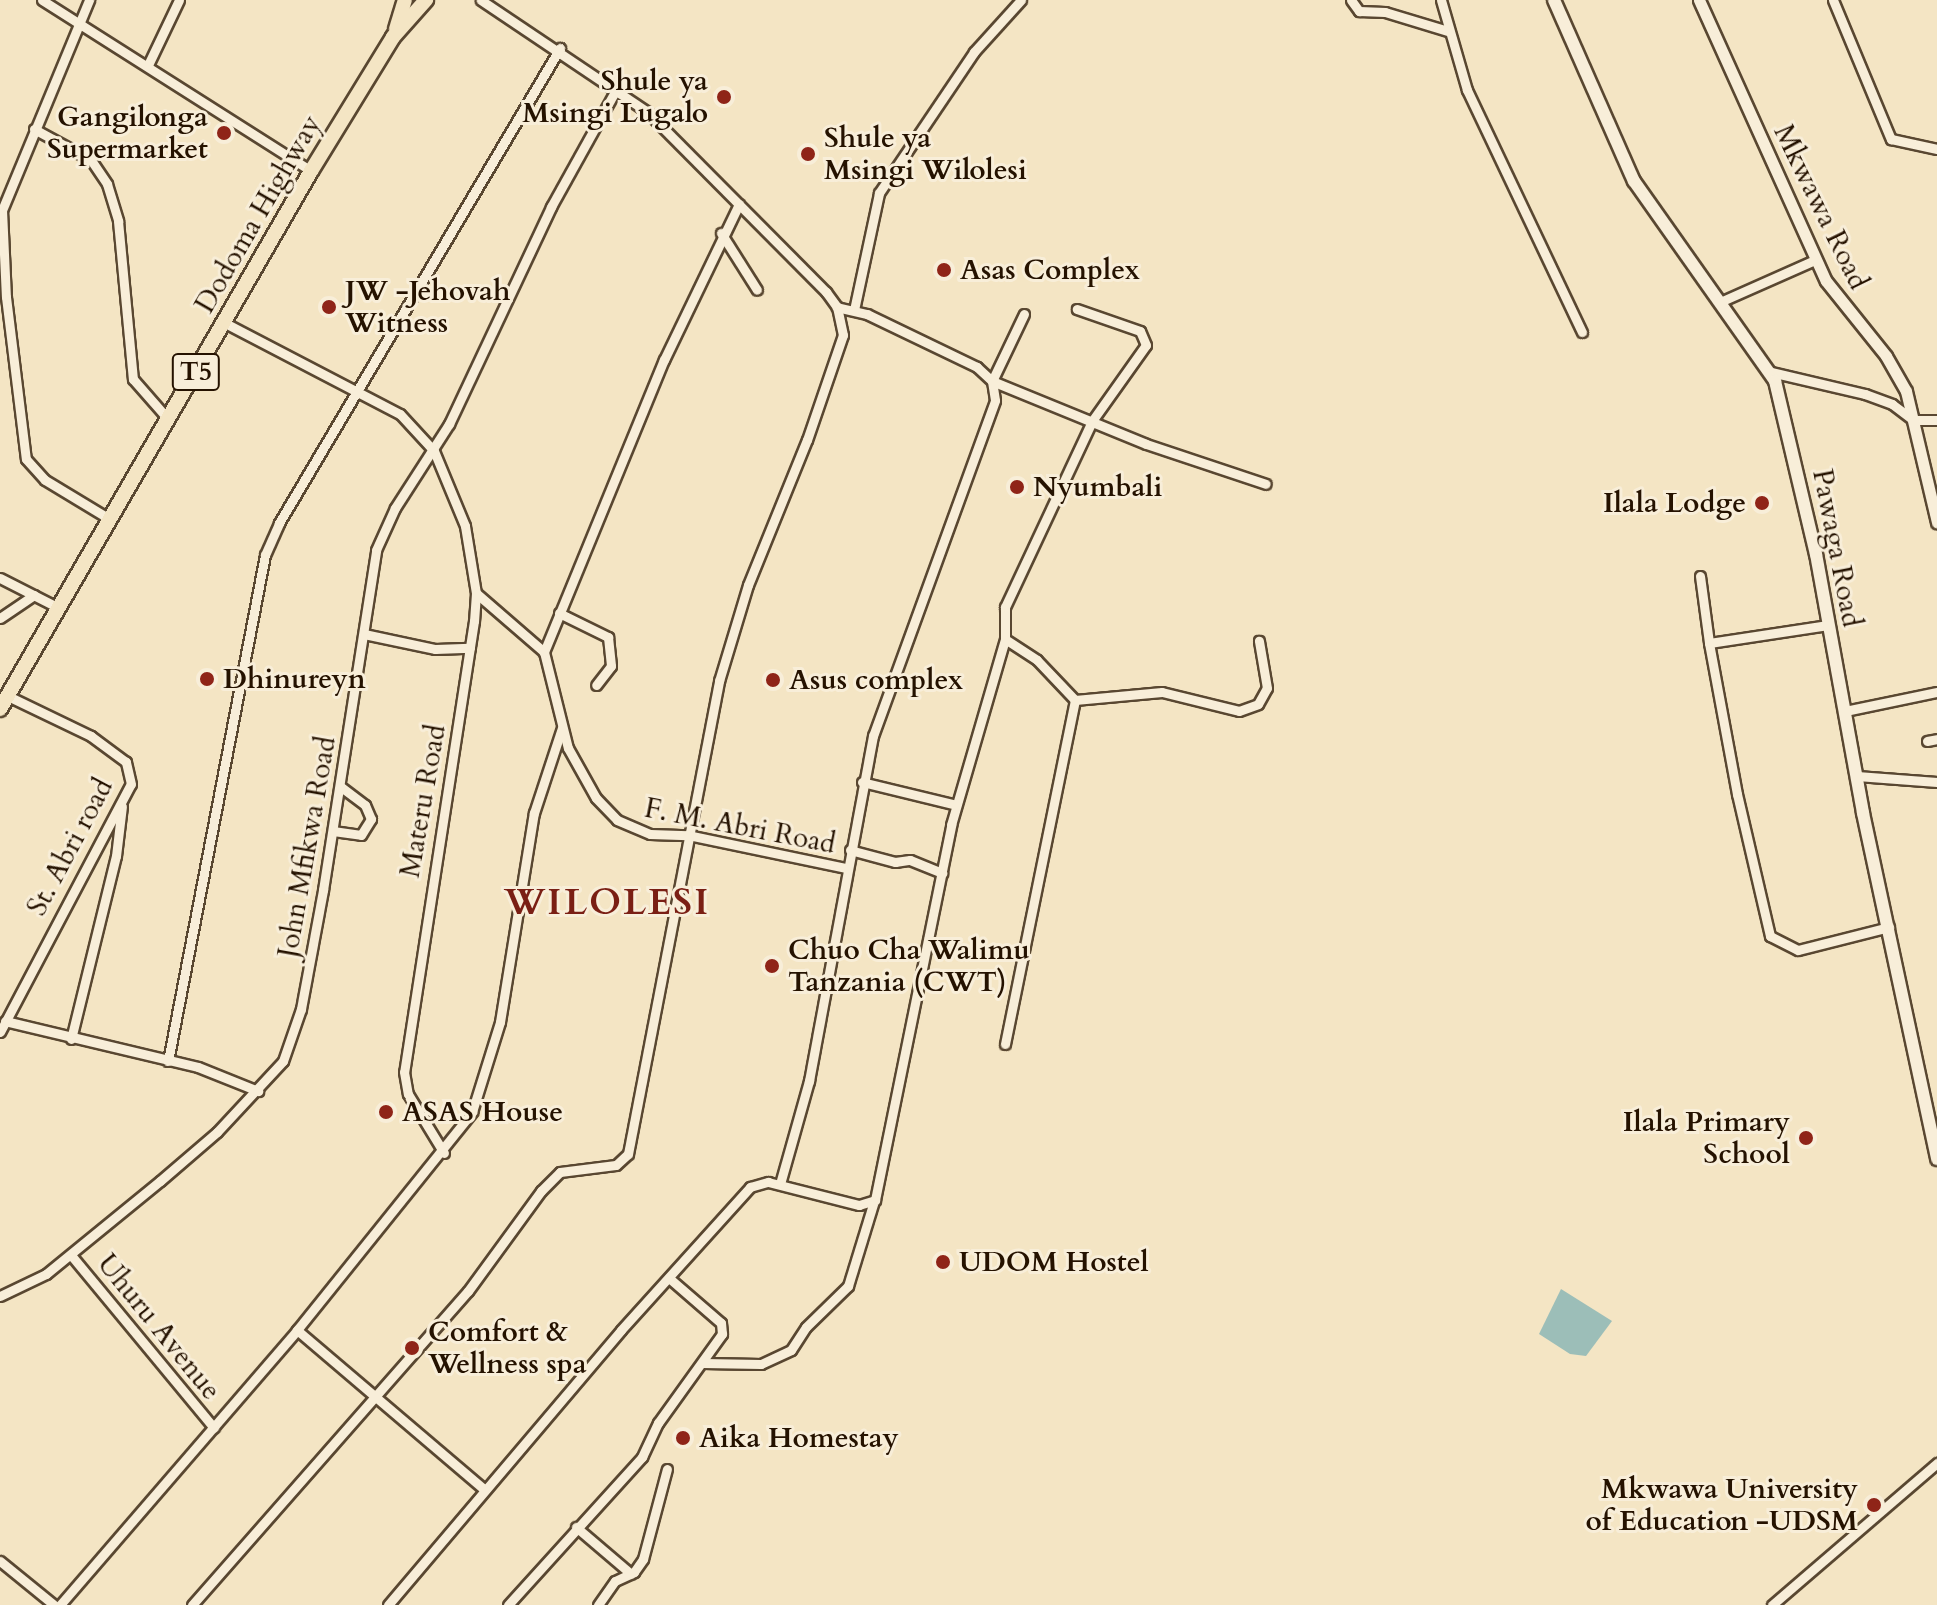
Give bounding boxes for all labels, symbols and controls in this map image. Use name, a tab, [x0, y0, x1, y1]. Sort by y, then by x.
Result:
place label: Shule ya Msingi Lugalo	[522, 64, 708, 130]
marker: Shule ya Msingi Lugalo	[715, 88, 733, 106]
place label: Gangilonga Supermarket	[47, 100, 208, 166]
street label: Dodoma Highway	[188, 109, 328, 319]
street label: Mkwawa Road	[1767, 119, 1875, 295]
place label: Shule ya Msingi Wilolesi	[824, 121, 1027, 187]
marker: Gangilonga Supermarket	[215, 124, 233, 142]
marker: Shule ya Msingi Wilolesi	[799, 145, 817, 163]
place label: Asas Complex	[960, 253, 1140, 287]
marker: Asas Complex	[935, 261, 953, 279]
place label: JW -Jehovah Witness	[345, 274, 510, 340]
marker: JW -Jehovah Witness	[320, 298, 338, 316]
road number: T5	[170, 350, 222, 394]
street label: Pawaga Road	[1805, 466, 1869, 630]
place label: Nyumbali	[1033, 470, 1162, 504]
marker: Nyumbali	[1008, 478, 1026, 496]
place label: Ilala Lodge	[1603, 486, 1746, 520]
marker: Ilala Lodge	[1753, 494, 1771, 512]
place label: Dhinureyn	[223, 662, 366, 696]
place label: Asus complex	[789, 663, 963, 697]
marker: Dhinureyn	[198, 670, 216, 688]
marker: Asus complex	[764, 671, 782, 689]
street label: Materu Road	[393, 722, 453, 880]
street label: John Mfikwa Road	[271, 734, 343, 960]
street label: St. Abri road	[20, 773, 120, 921]
street label: F. M. Abri Road	[642, 791, 838, 861]
district label: WILOLESI	[504, 881, 710, 925]
place label: Chuo Cha Walimu Tanzania (CWT)	[788, 933, 1030, 999]
marker: Chuo Cha Walimu Tanzania (CWT)	[763, 957, 781, 975]
place label: ASAS House	[402, 1095, 563, 1129]
marker: ASAS House	[377, 1103, 395, 1121]
place label: Ilala Primary School	[1623, 1105, 1790, 1171]
marker: Ilala Primary School	[1797, 1129, 1815, 1147]
place label: UDOM Hostel	[959, 1245, 1149, 1279]
street label: Uhuru Avenue	[90, 1247, 228, 1407]
marker: UDOM Hostel	[934, 1253, 952, 1271]
place label: Comfort & Wellness spa	[428, 1315, 587, 1381]
marker: Comfort & Wellness spa	[403, 1339, 421, 1357]
place label: Aika Homestay	[699, 1421, 899, 1455]
marker: Aika Homestay	[674, 1429, 692, 1447]
place label: Mkwawa University of Education -UDSM	[1585, 1472, 1858, 1538]
marker: Mkwawa University of Education -UDSM	[1865, 1496, 1883, 1514]

